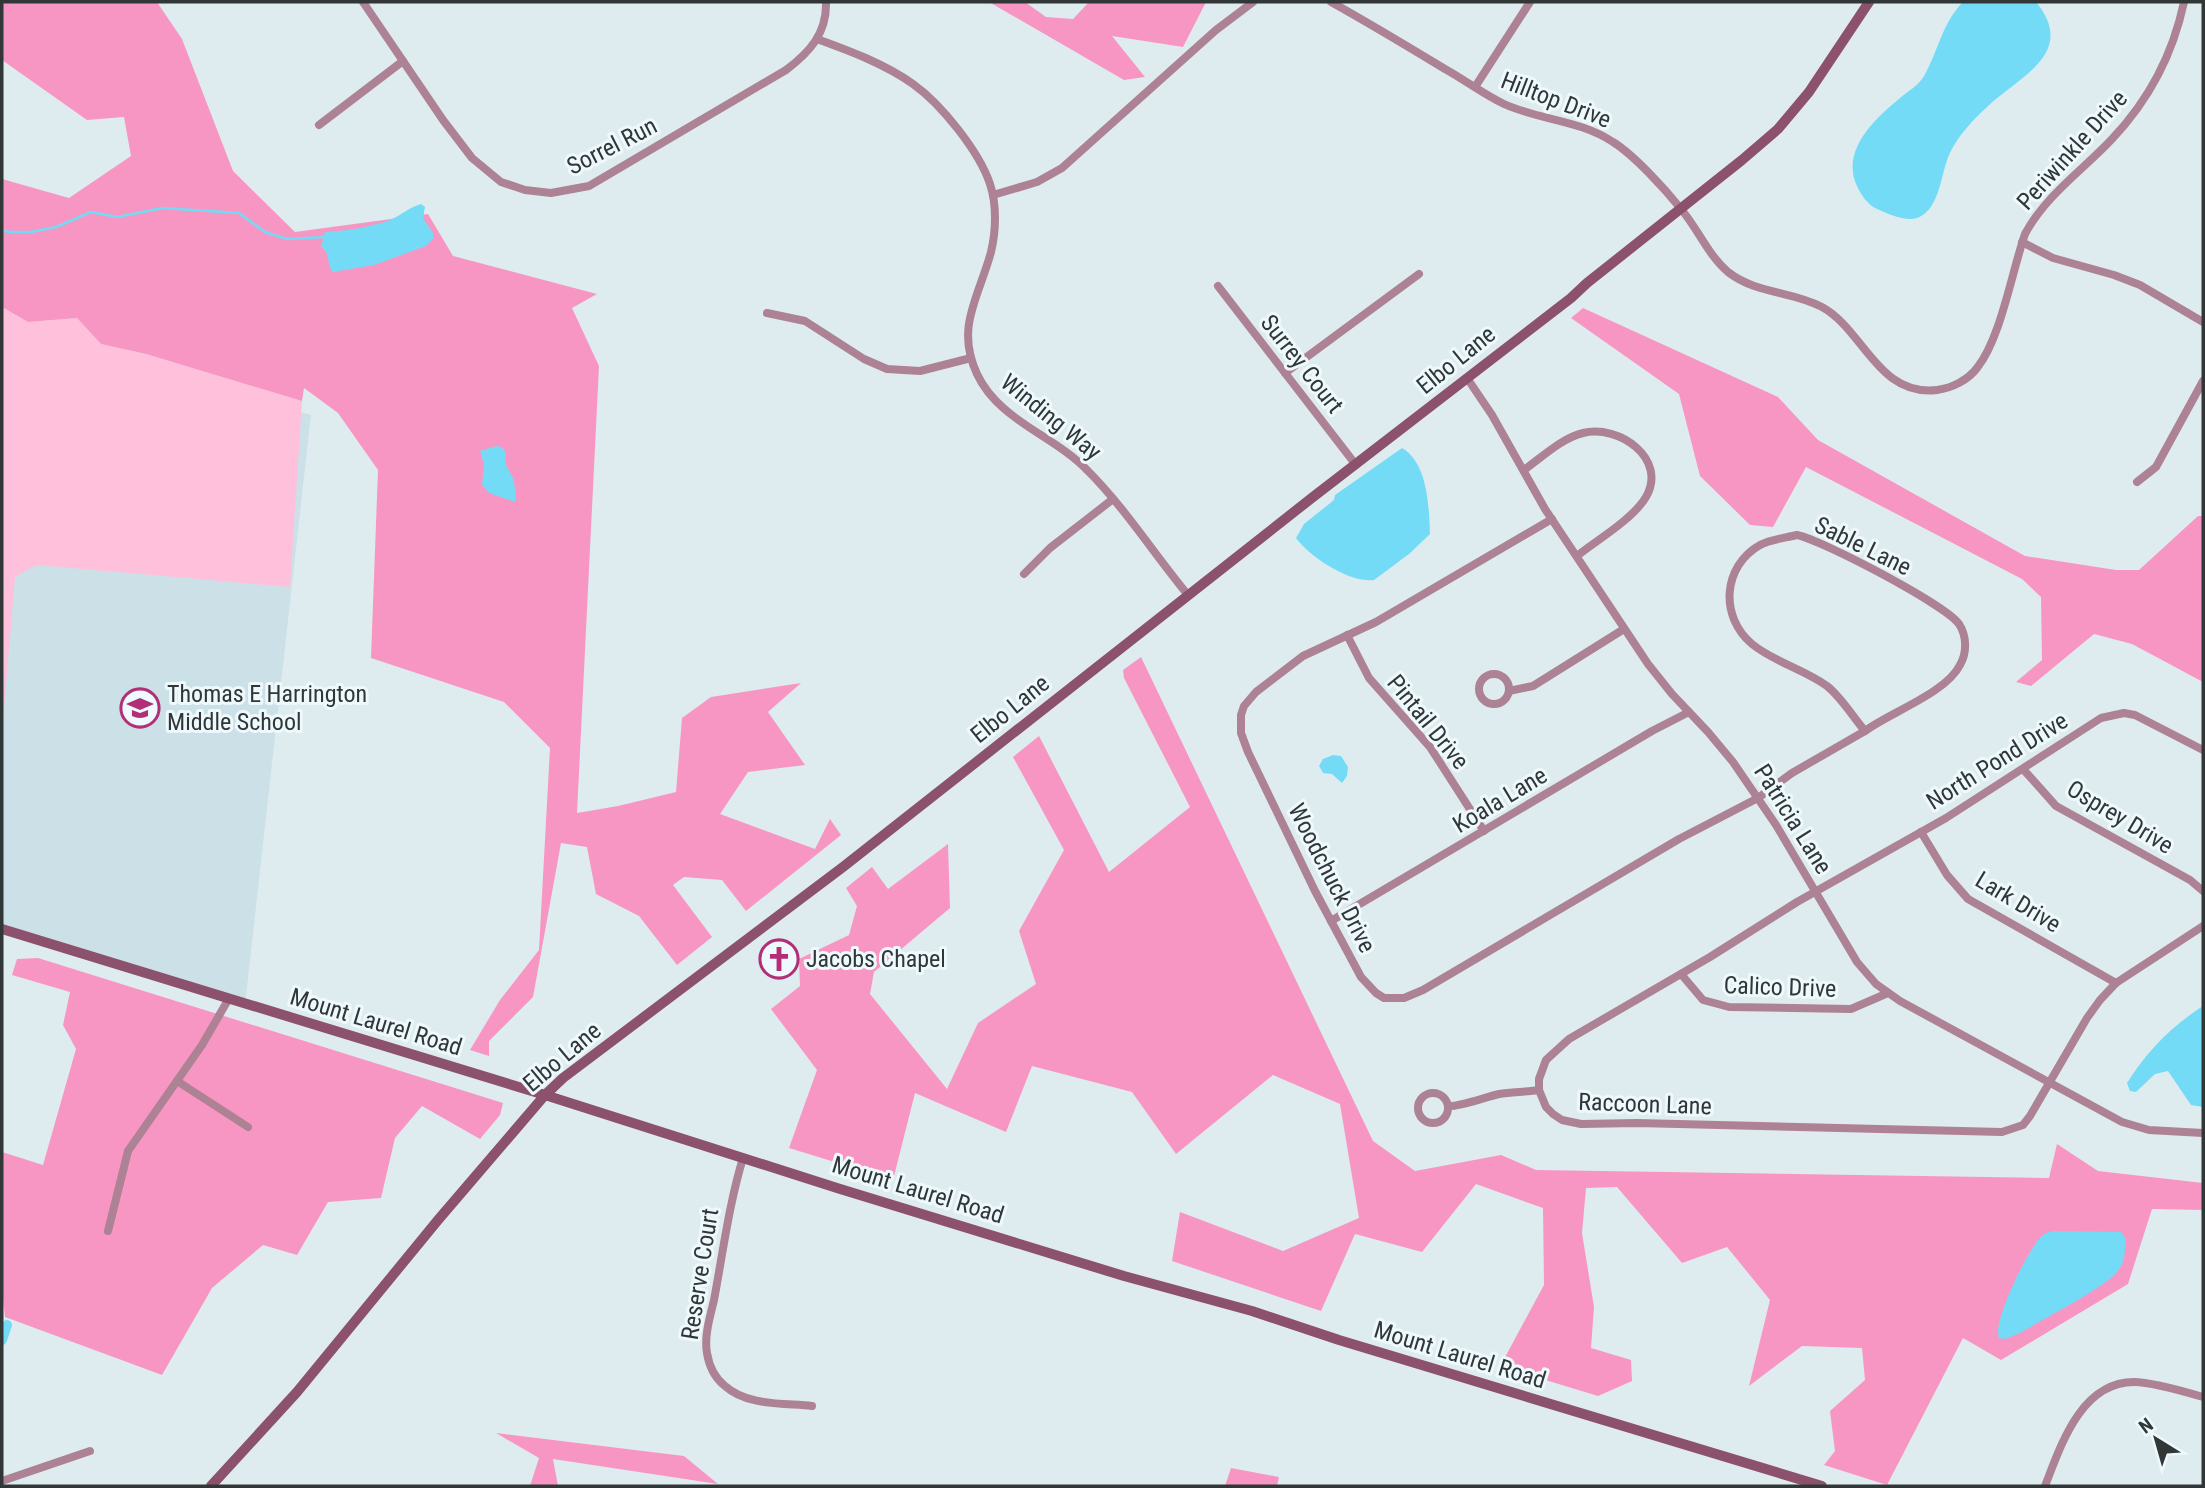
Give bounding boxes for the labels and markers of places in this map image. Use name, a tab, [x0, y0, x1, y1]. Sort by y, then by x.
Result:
place label: Thomas E Harrington Middle School	[167, 680, 367, 736]
school or university icon: Thomas E Harrington Middle School	[119, 687, 161, 729]
church icon: Jacobs Chapel	[758, 938, 800, 980]
place label: Jacobs Chapel	[806, 945, 946, 973]

